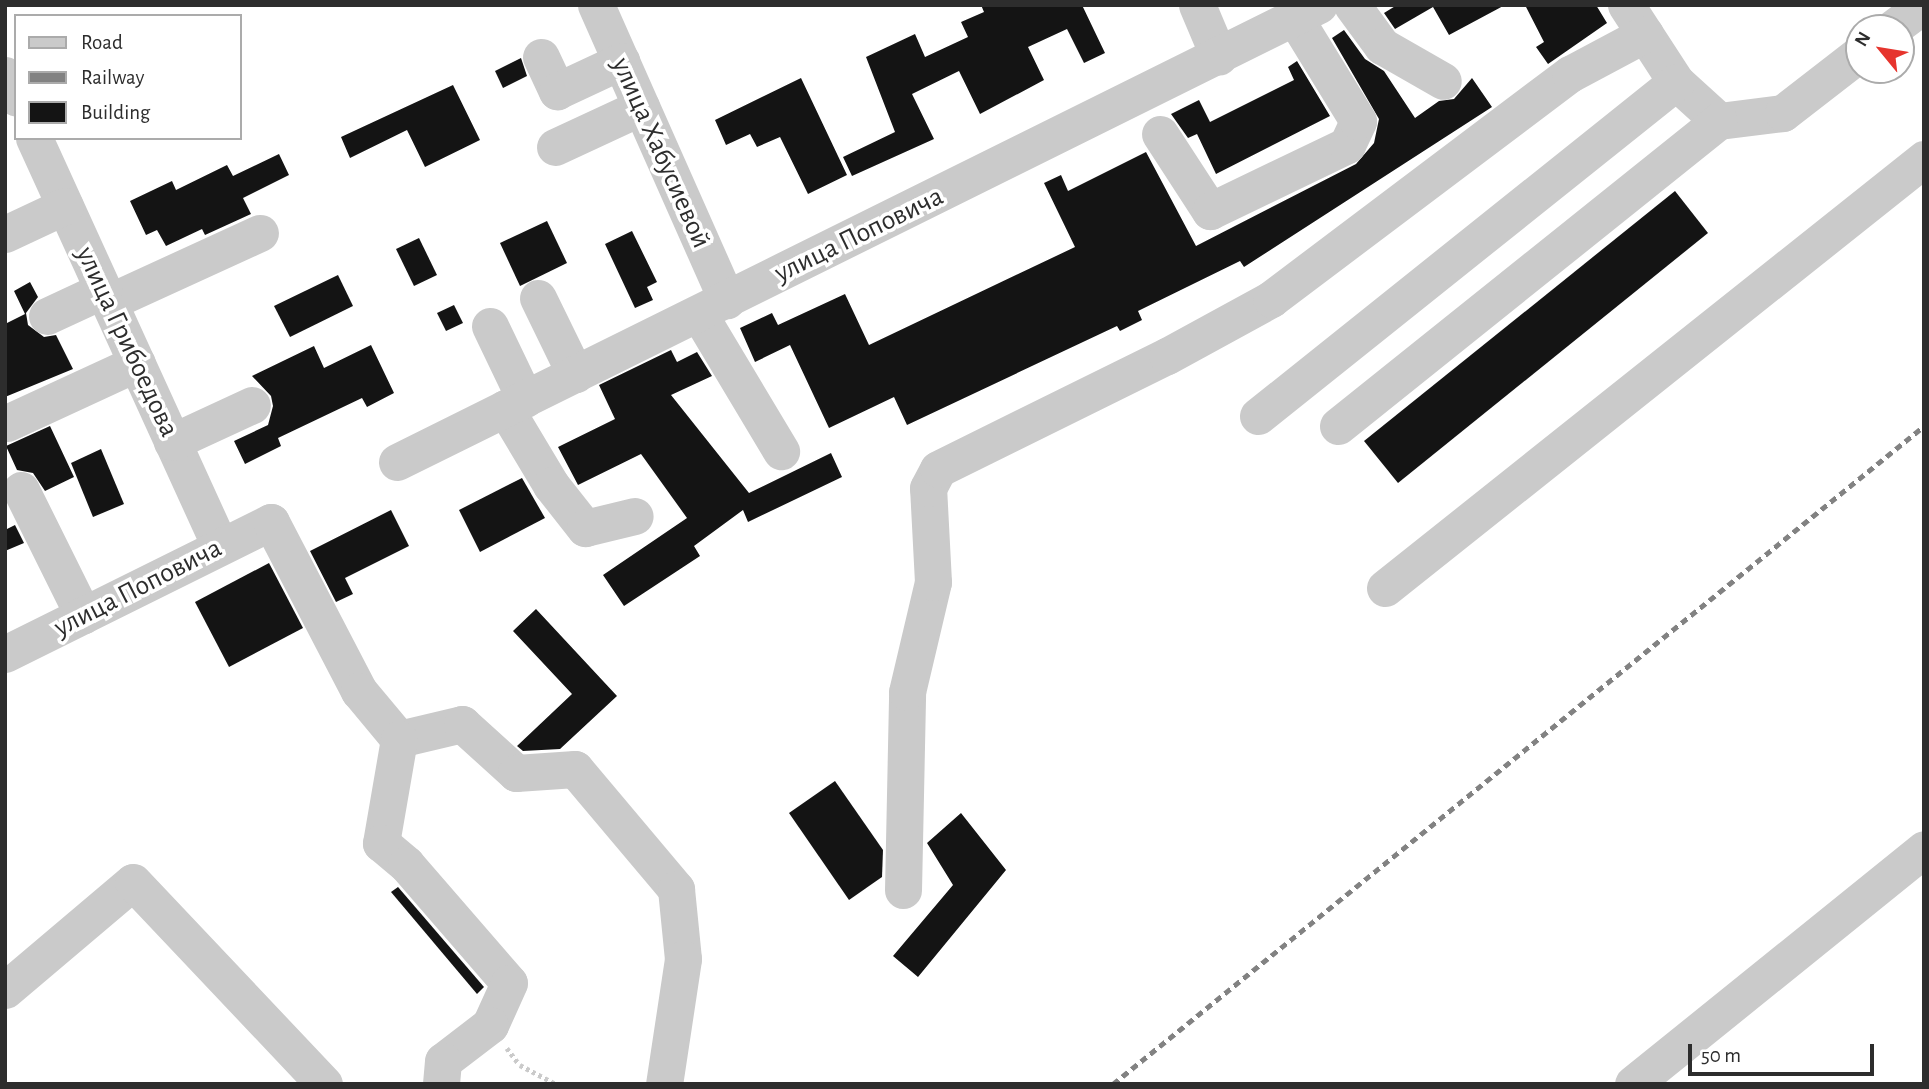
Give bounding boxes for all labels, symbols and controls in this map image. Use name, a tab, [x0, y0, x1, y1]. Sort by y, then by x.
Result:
legend	[14, 14, 242, 140]
north arrow	[1845, 14, 1915, 84]
text: N	[1852, 29, 1875, 50]
text: Road	[81, 32, 123, 53]
street label: улица Хабусиевой	[604, 52, 718, 254]
text: Railway	[81, 67, 144, 88]
text: Building	[81, 102, 150, 123]
street label: улица Поповича	[769, 180, 949, 290]
street label: улица Грибоедова	[68, 242, 186, 442]
street label: улица Поповича	[49, 531, 227, 645]
scale bar	[1691, 1030, 1876, 1074]
text: 50 m	[1701, 1045, 1741, 1066]

